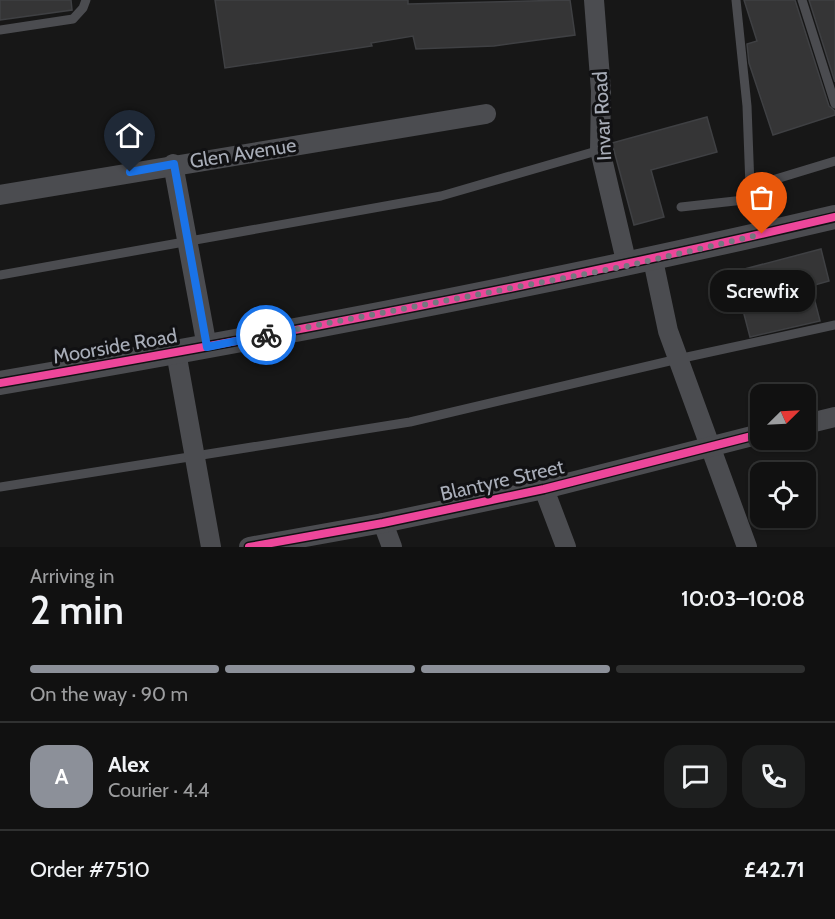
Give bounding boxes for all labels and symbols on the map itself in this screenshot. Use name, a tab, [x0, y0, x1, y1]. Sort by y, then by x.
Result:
street label: Invar Road	[588, 71, 616, 161]
pin	[104, 110, 155, 172]
street label: Glen Avenue	[188, 133, 298, 173]
pin	[736, 172, 787, 234]
callout: Screwfix	[710, 270, 814, 312]
courier	[236, 305, 296, 365]
street label: Moorside Road	[51, 323, 179, 369]
north arrow	[750, 384, 816, 450]
street label: Blantyre Street	[438, 454, 566, 506]

